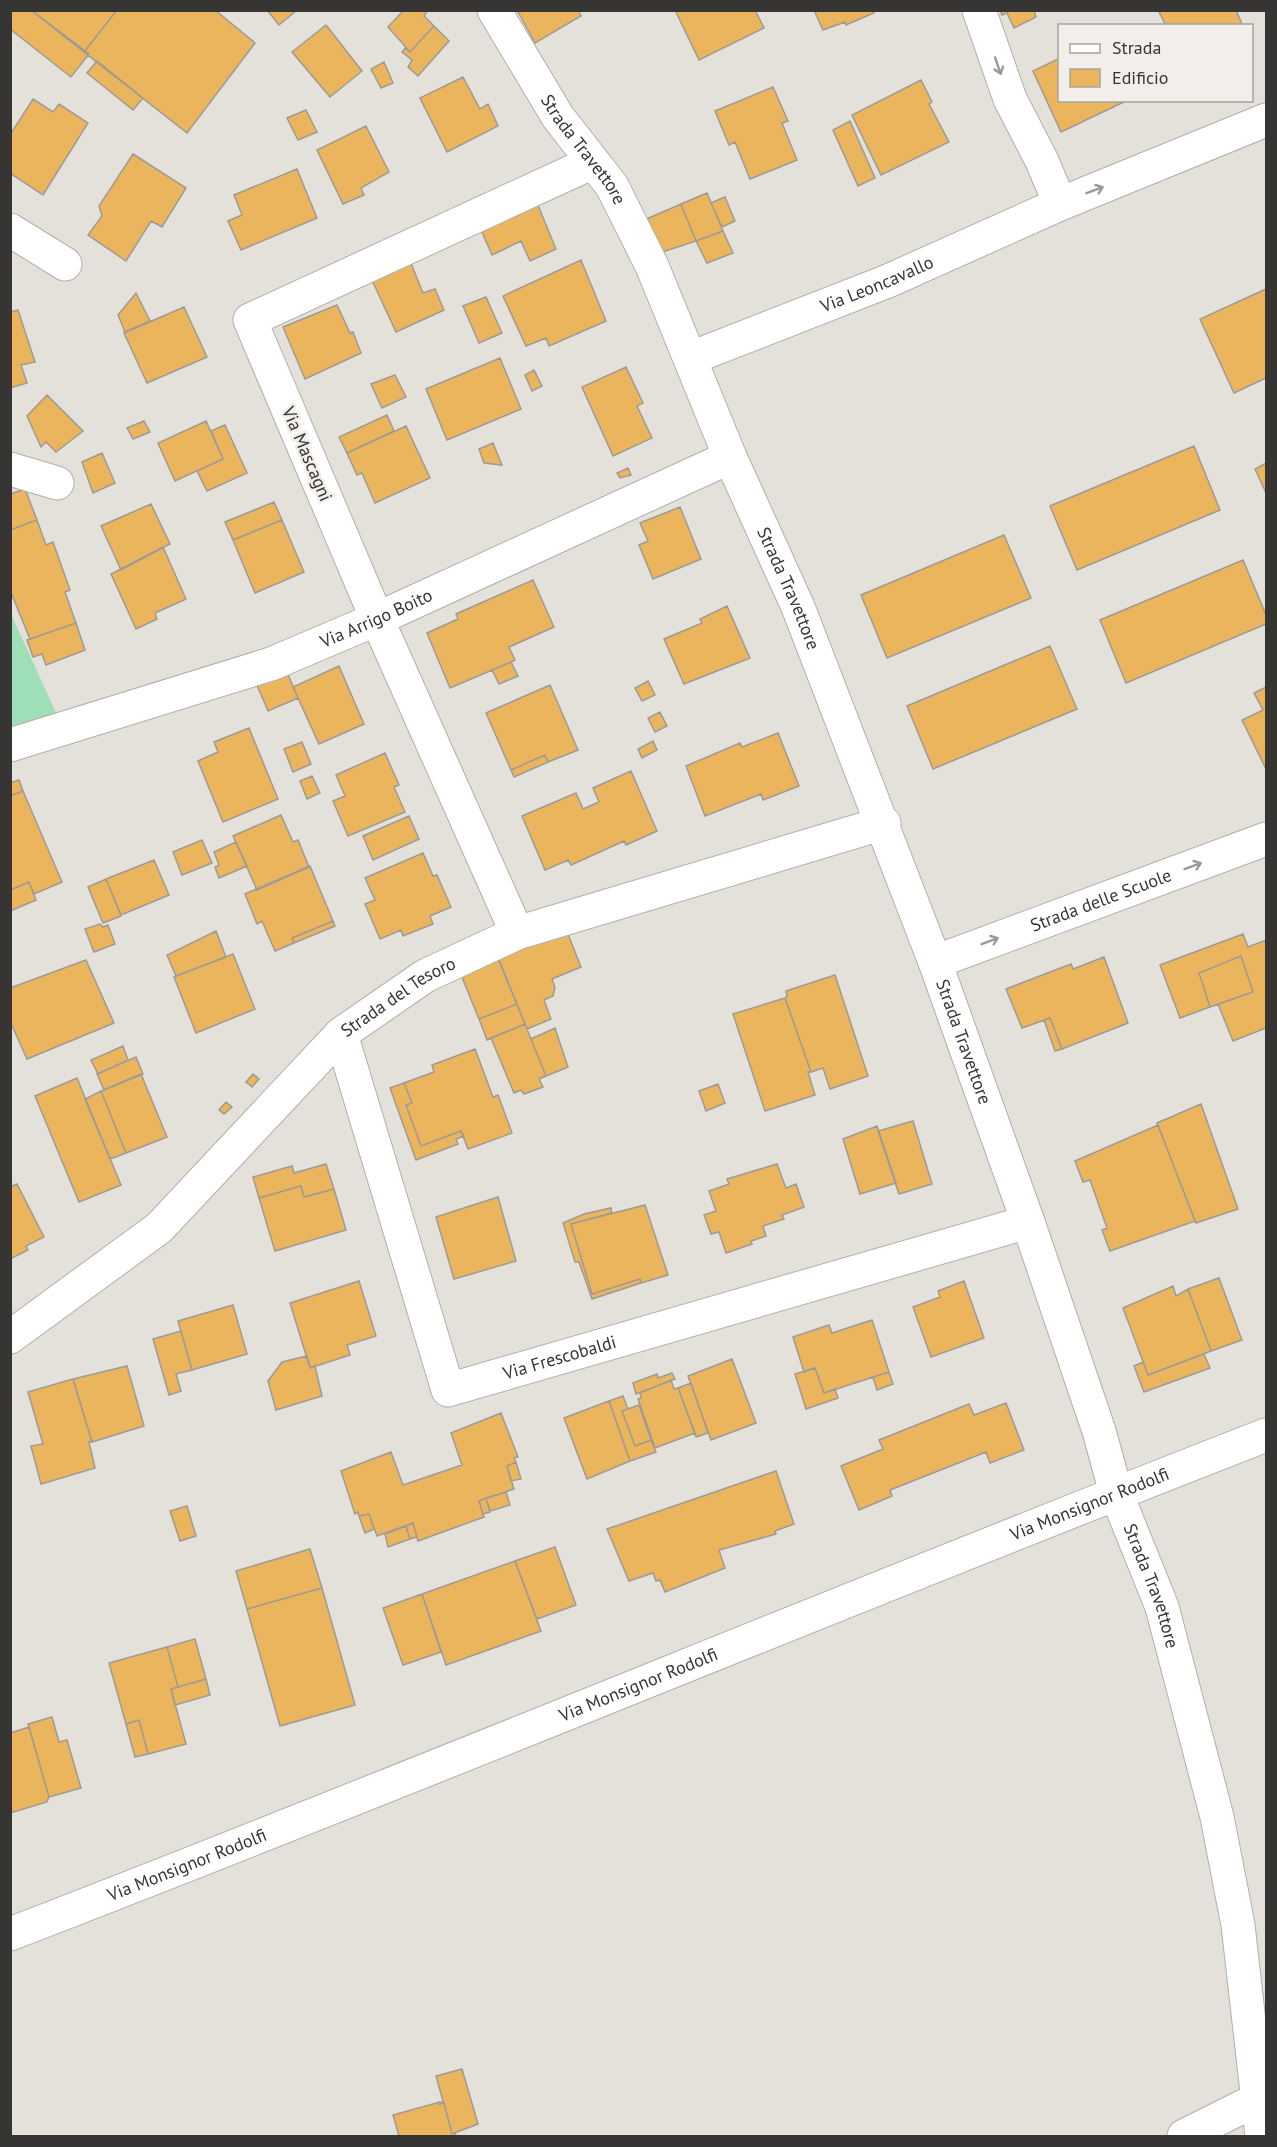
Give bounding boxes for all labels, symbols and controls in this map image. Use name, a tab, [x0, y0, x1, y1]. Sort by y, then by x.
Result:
legend	[1058, 24, 1253, 102]
text: Strada	[1112, 36, 1161, 59]
one-way arrow	[994, 56, 1005, 75]
text: Edificio	[1112, 66, 1168, 89]
street label: Strada Travettore	[536, 90, 631, 208]
one-way arrow	[1085, 184, 1104, 195]
street label: Via Leoncavallo	[816, 250, 937, 318]
street label: Via Mascagni	[277, 402, 338, 505]
street label: Strada Travettore	[752, 523, 825, 653]
street label: Via Arrigo Boito	[316, 583, 436, 653]
one-way arrow	[1183, 860, 1202, 871]
street label: Strada delle Scuole	[1027, 863, 1175, 937]
one-way arrow	[980, 935, 999, 946]
street label: Strada del Tesoro	[336, 951, 459, 1042]
street label: Strada Travettore	[931, 976, 997, 1107]
street label: Via Frescobaldi	[499, 1330, 619, 1385]
street label: Via Monsignor Rodolfi	[1006, 1462, 1172, 1546]
street label: Strada Travettore	[1118, 1520, 1184, 1651]
street label: Via Monsignor Rodolfi	[555, 1642, 721, 1727]
street label: Via Monsignor Rodolfi	[103, 1823, 270, 1906]

